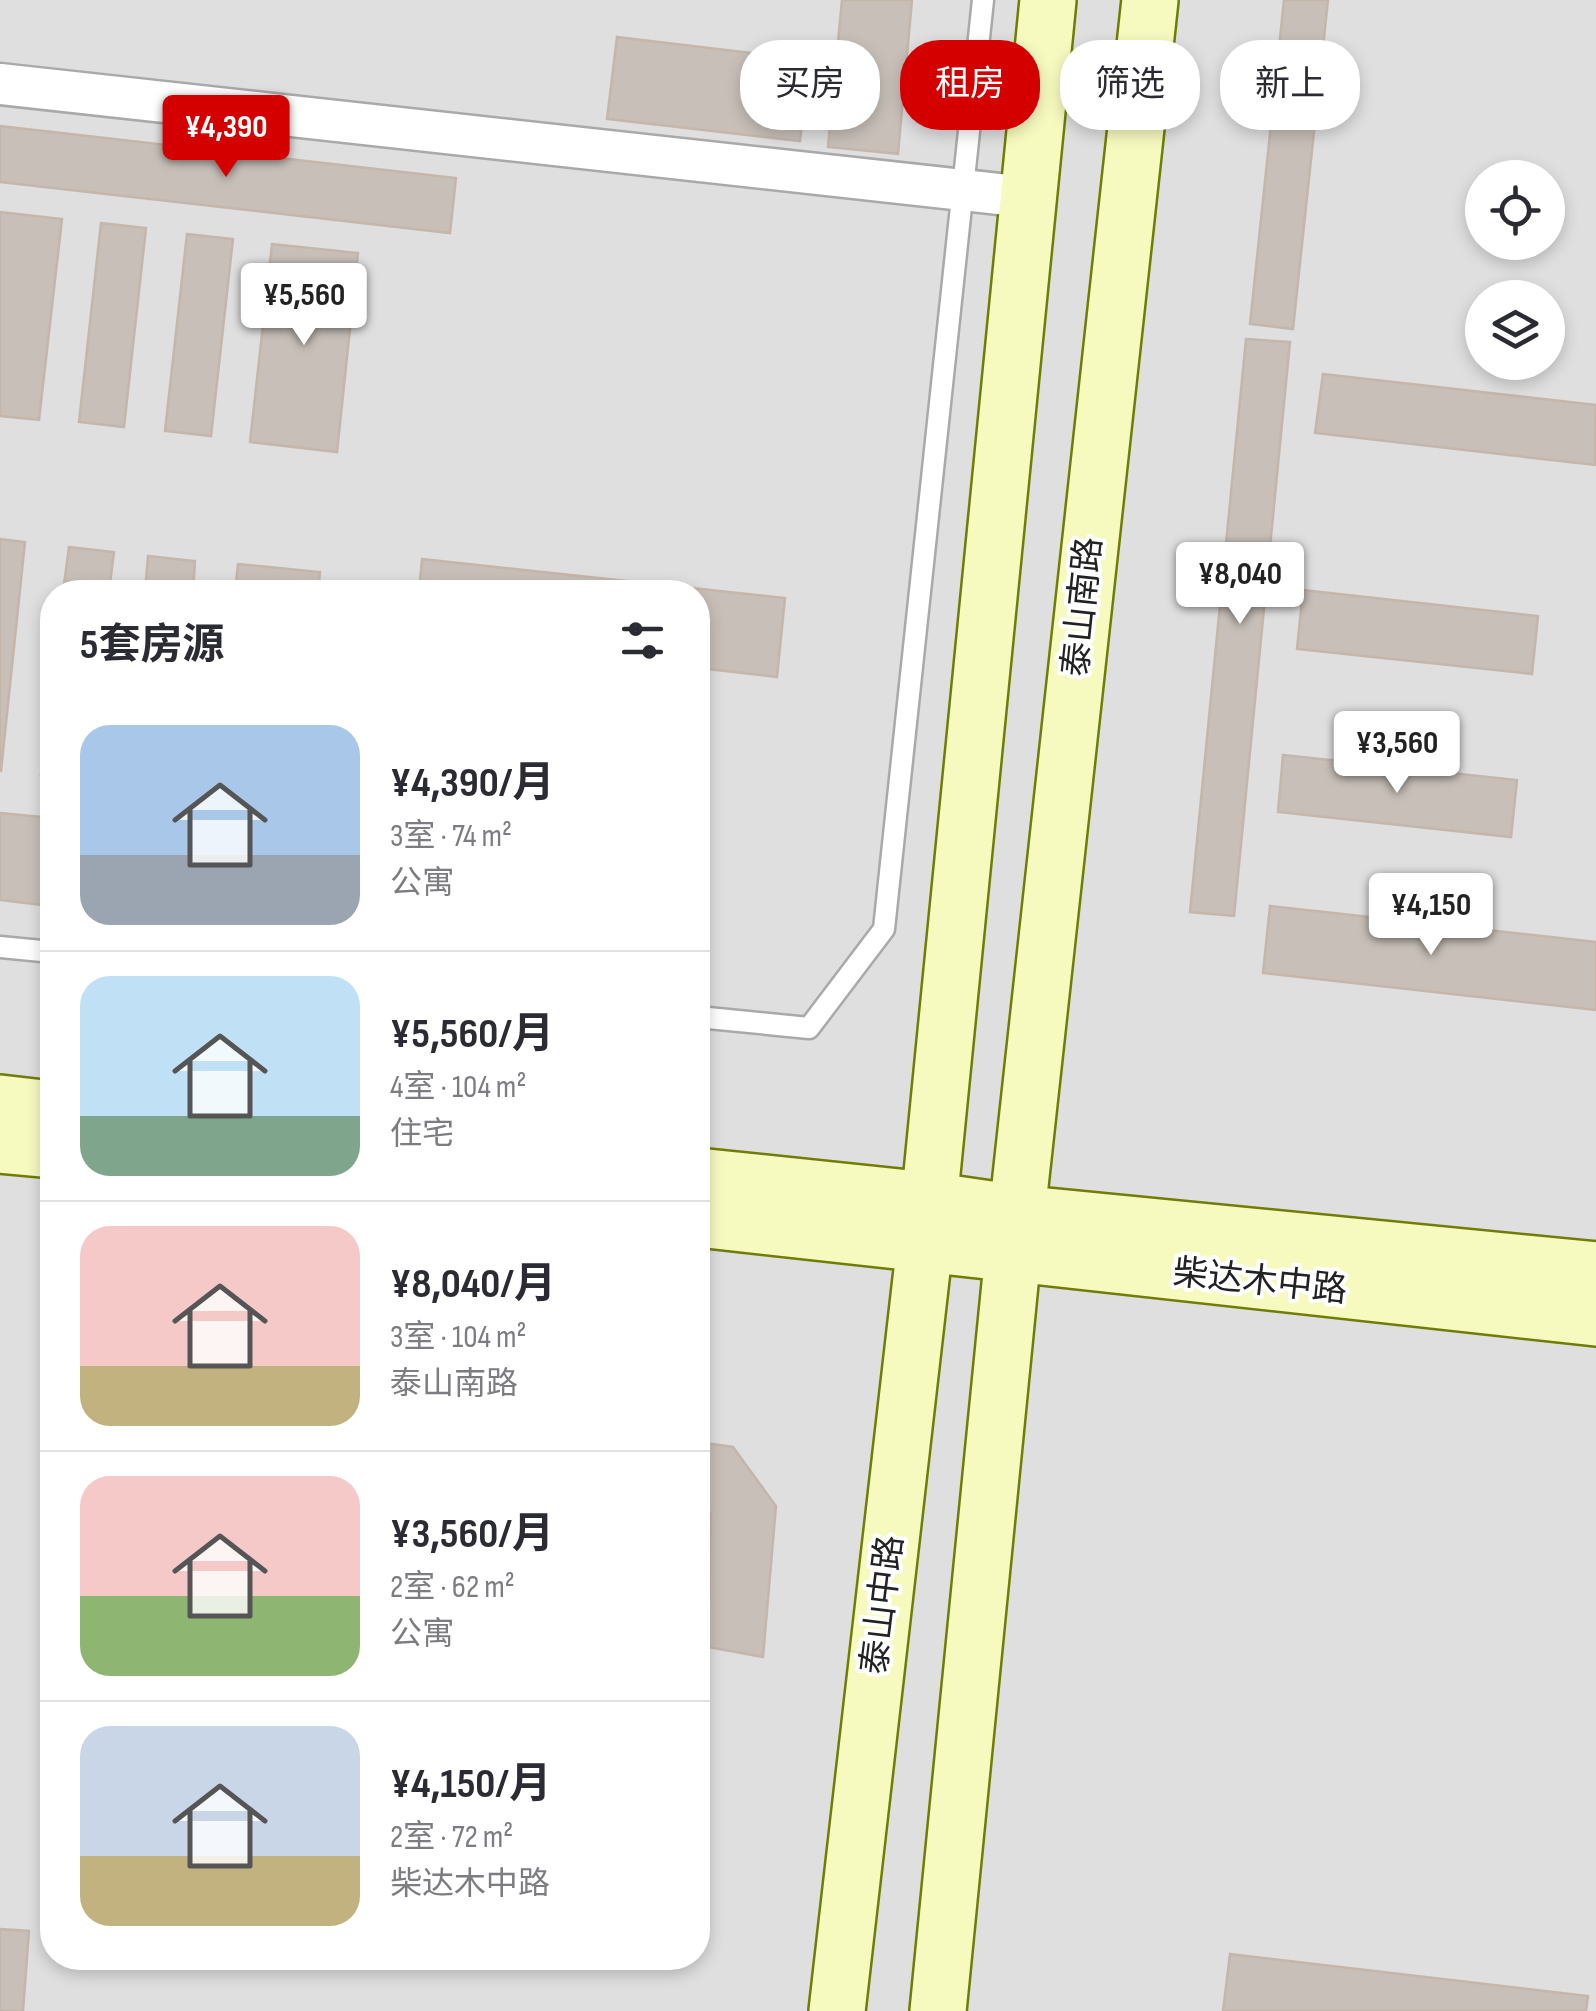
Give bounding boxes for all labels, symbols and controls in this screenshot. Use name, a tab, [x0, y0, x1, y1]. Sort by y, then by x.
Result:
chip: 买房	[740, 40, 880, 130]
chip: 租房	[900, 40, 1040, 130]
chip: 筛选	[1060, 40, 1200, 130]
chip: 新上	[1220, 40, 1360, 130]
pin: ¥4,390	[145, 95, 307, 180]
text: ¥4,390	[185, 108, 267, 147]
map controls	[1465, 160, 1565, 380]
button: locate	[1465, 160, 1565, 260]
pin: ¥5,560	[223, 263, 385, 348]
text: ¥5,560	[263, 276, 345, 315]
button: layers	[1465, 280, 1565, 380]
street label: 泰山南路	[1054, 535, 1112, 679]
pin: ¥8,040	[1159, 542, 1321, 627]
text: ¥8,040	[1198, 555, 1282, 594]
icon: filters	[615, 613, 670, 668]
text: 5套房源	[80, 620, 224, 671]
pin: ¥3,560	[1316, 711, 1478, 796]
text: ¥3,560	[1356, 724, 1438, 763]
text: ¥4,390/月	[390, 758, 555, 809]
icon: home	[160, 765, 280, 885]
text: 3室 · 74 m²	[390, 817, 512, 856]
text: 公寓	[390, 864, 454, 903]
pin: ¥4,150	[1350, 873, 1512, 958]
text: ¥4,150	[1391, 886, 1471, 925]
text: ¥5,560/月	[390, 1009, 554, 1060]
icon: home	[160, 1016, 280, 1136]
text: 4室 · 104 m²	[390, 1068, 526, 1107]
text: 住宅	[390, 1115, 454, 1154]
street label: 柴达木中路	[1171, 1251, 1349, 1313]
text: ¥8,040/月	[390, 1259, 556, 1310]
icon: home	[160, 1266, 280, 1386]
text: 3室 · 104 m²	[390, 1318, 526, 1357]
text: 泰山南路	[390, 1365, 518, 1404]
text: ¥3,560/月	[390, 1509, 554, 1560]
icon: home	[160, 1516, 280, 1636]
street label: 泰山中路	[853, 1533, 913, 1677]
text: 2室 · 62 m²	[390, 1568, 515, 1607]
text: 公寓	[390, 1615, 454, 1654]
text: ¥4,150/月	[390, 1759, 551, 1810]
icon: home	[160, 1766, 280, 1886]
text: 2室 · 72 m²	[390, 1818, 513, 1857]
text: 柴达木中路	[390, 1865, 550, 1904]

